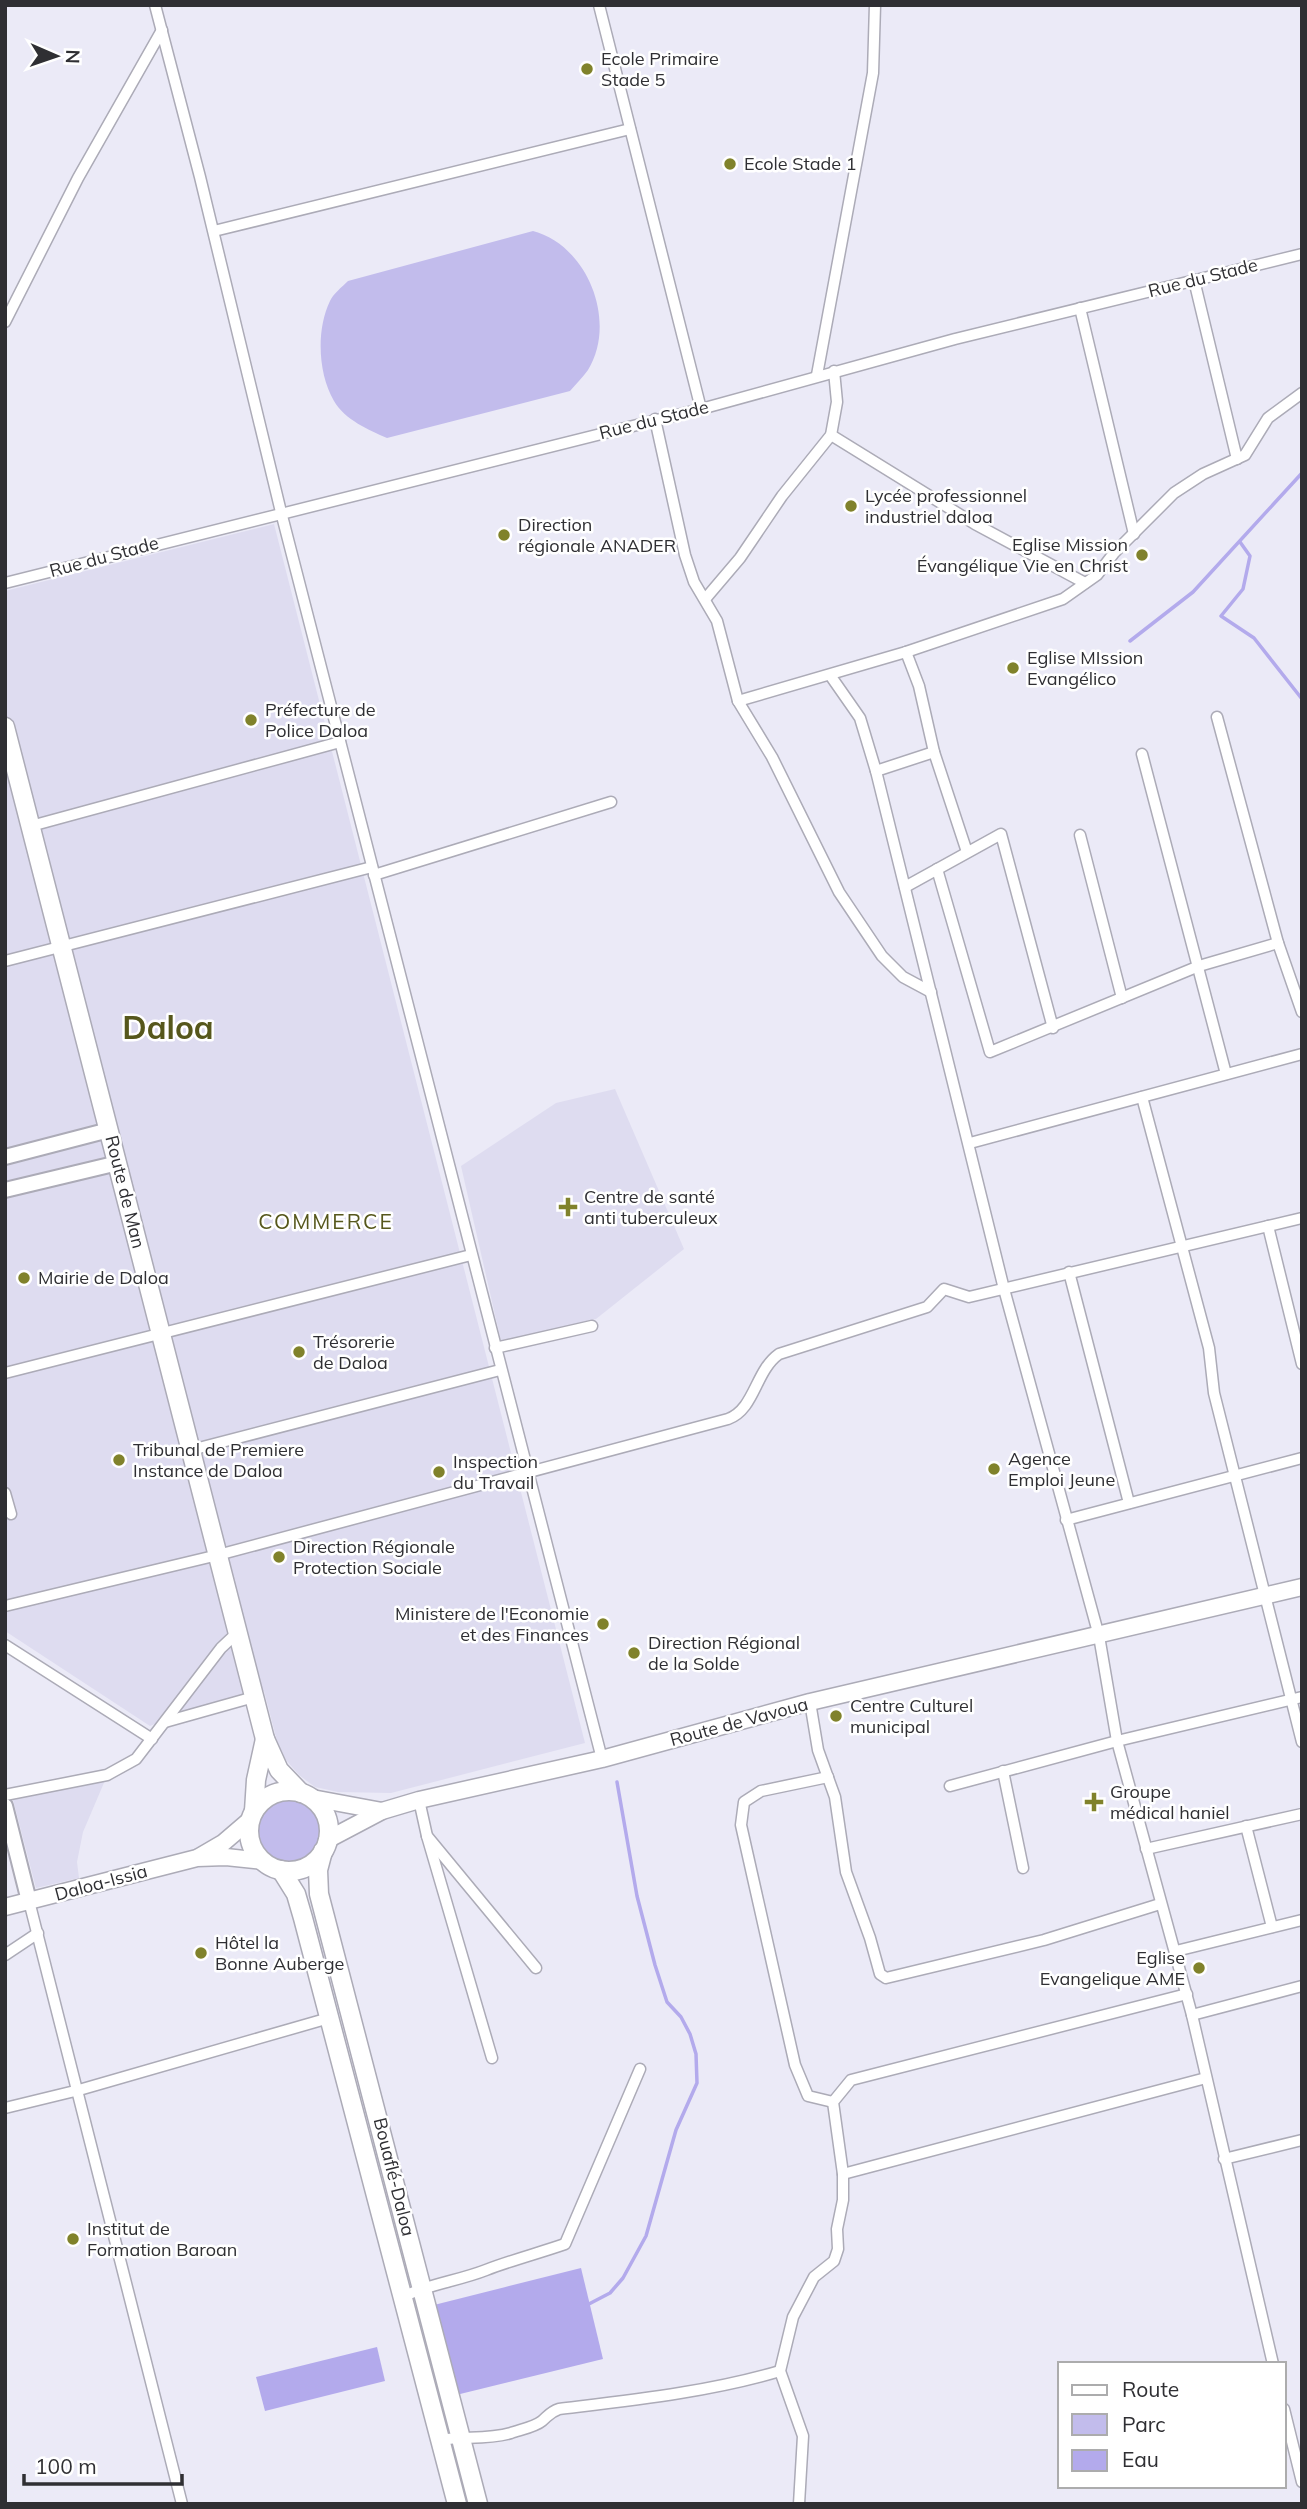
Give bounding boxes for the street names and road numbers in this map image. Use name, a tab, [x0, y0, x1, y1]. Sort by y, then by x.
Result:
street label: Rue du Stade	[1146, 253, 1260, 302]
street label: Rue du Stade	[597, 395, 711, 444]
street label: Rue du Stade	[47, 531, 161, 582]
street label: Route de Man	[100, 1133, 151, 1251]
street label: Route de Vavoua	[667, 1692, 810, 1751]
street label: Daloa-Issia	[52, 1859, 150, 1906]
street label: Bouaflé-Daloa	[369, 2115, 420, 2239]

